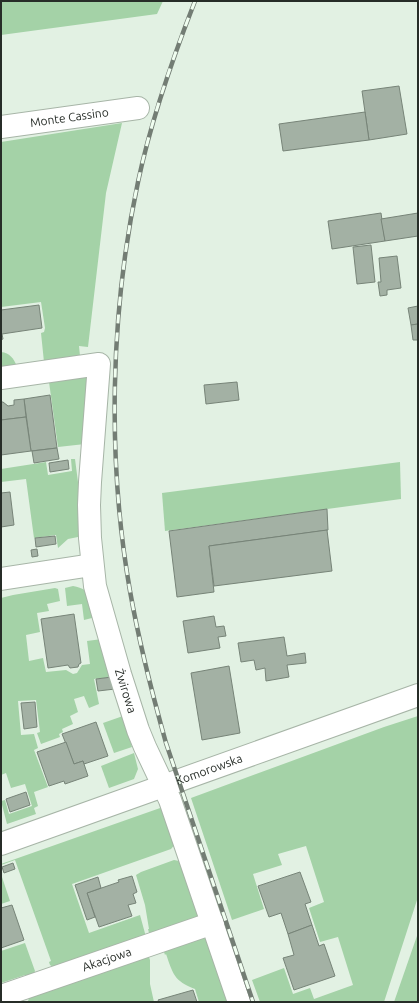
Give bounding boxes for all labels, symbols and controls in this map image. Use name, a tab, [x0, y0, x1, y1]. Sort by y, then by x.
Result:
street label: Monte Cassino	[29, 105, 109, 129]
street label: Żwirowa	[113, 667, 139, 715]
street label: Komorowska	[174, 751, 244, 787]
street label: Akacjowa	[80, 945, 133, 974]

